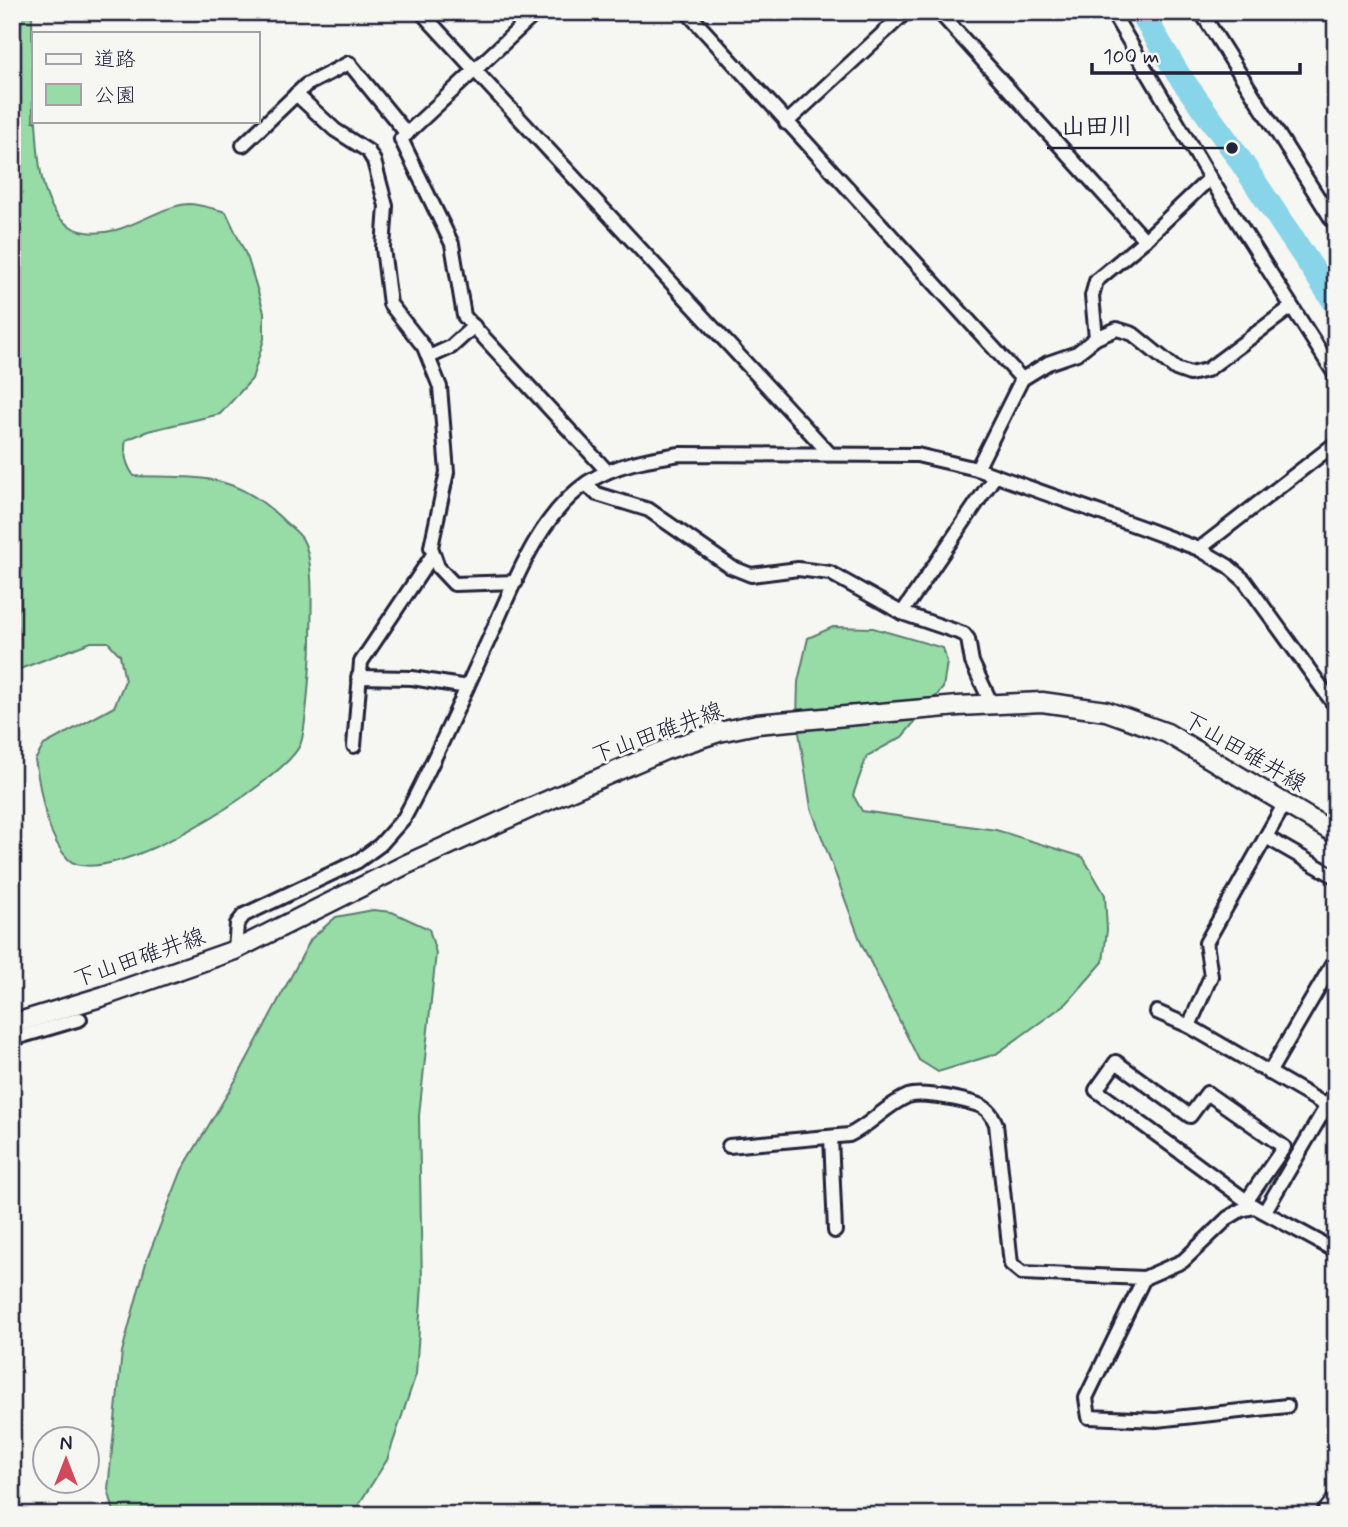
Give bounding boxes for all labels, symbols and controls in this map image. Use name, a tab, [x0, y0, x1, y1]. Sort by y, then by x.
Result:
legend	[32, 32, 259, 122]
scale bar	[1092, 32, 1301, 76]
text: 100 m	[1103, 43, 1159, 71]
text: 道路	[94, 46, 136, 74]
text: 公園	[94, 82, 136, 110]
callout: 山田川	[1047, 103, 1147, 148]
text: 山田川	[1061, 112, 1133, 143]
street label: 下山田碓井線	[588, 696, 728, 772]
street label: 下山田碓井線	[1177, 705, 1311, 800]
street label: 下山田碓井線	[70, 922, 210, 996]
north arrow	[32, 1426, 102, 1496]
text: N	[60, 1432, 72, 1457]

